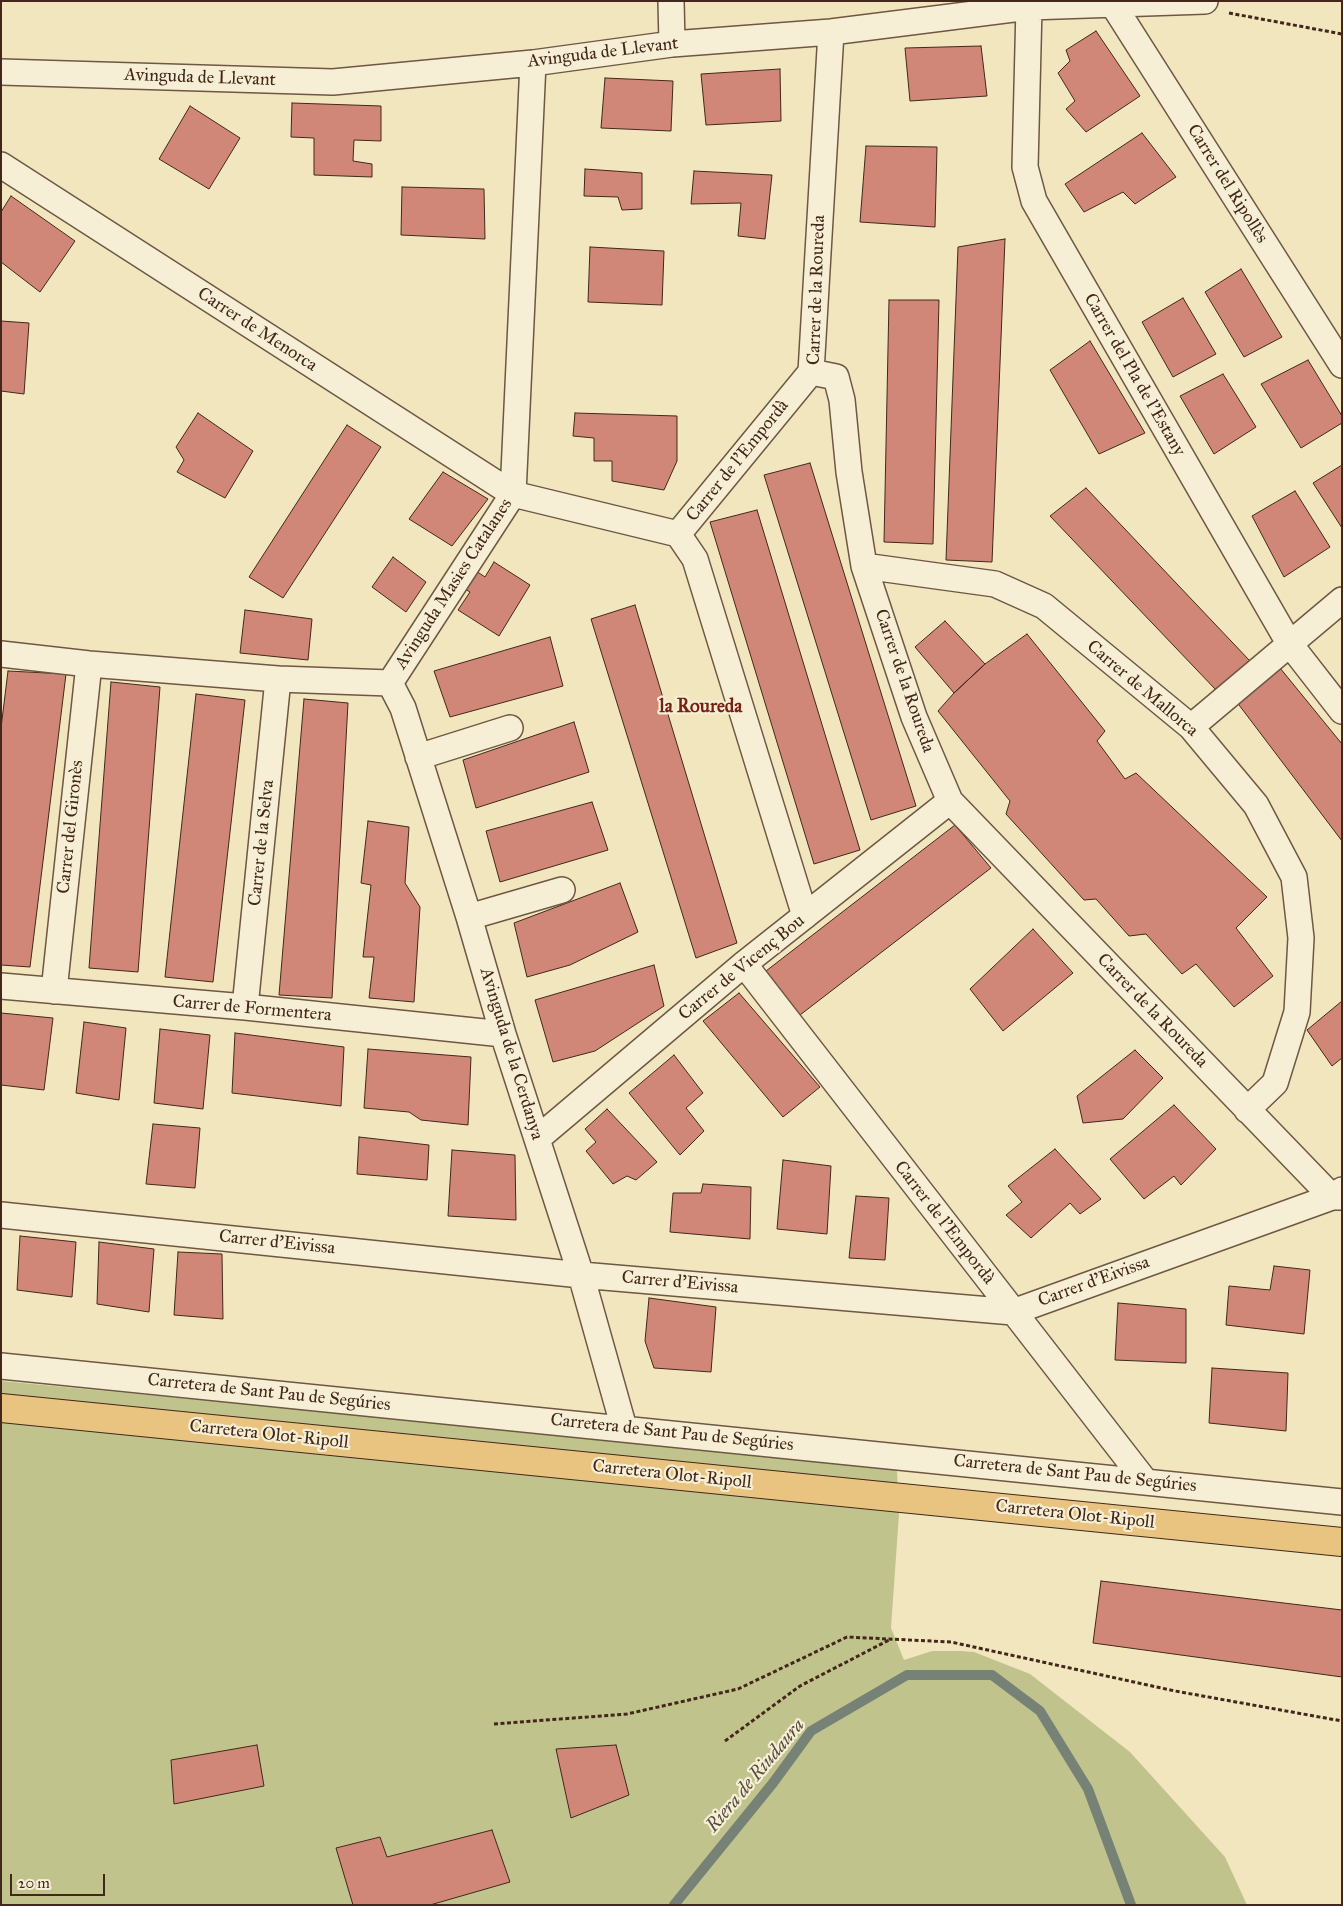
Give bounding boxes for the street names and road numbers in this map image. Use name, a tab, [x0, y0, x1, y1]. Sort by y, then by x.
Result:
street label: Avinguda de Llevant	[526, 33, 680, 73]
street label: Avinguda de Llevant	[124, 65, 276, 91]
street label: Carrer del Ripollès	[1182, 121, 1272, 247]
street label: Carrer de la Roureda	[804, 215, 830, 365]
street label: Carrer de Menorca	[193, 283, 321, 377]
street label: Carrer del Pla de l'Estany	[1079, 290, 1189, 460]
street label: Carrer de l'Empordà	[682, 396, 794, 526]
street label: Avinguda Masies Catalanes	[391, 495, 517, 673]
street label: Carrer de la Roureda	[869, 606, 939, 756]
street label: Carrer de Mallorca	[1082, 636, 1202, 742]
street label: Carrer del Gironès	[53, 759, 89, 895]
street label: Carrer de la Selva	[245, 779, 279, 907]
street label: Carrer de Vicenç Bou	[675, 910, 809, 1026]
street label: Carrer de la Roureda	[1092, 949, 1212, 1073]
street label: Avinguda de la Cerdanya	[475, 965, 547, 1143]
street label: Carrer de Formentera	[172, 991, 332, 1027]
street label: Carrer de l'Empordà	[889, 1157, 999, 1289]
street label: Carrer d'Eivissa	[218, 1226, 336, 1260]
street label: Carrer d'Eivissa	[1035, 1252, 1153, 1312]
street label: Carrer d'Eivissa	[621, 1267, 739, 1299]
street label: Carretera de Sant Pau de Segúries	[146, 1369, 392, 1417]
street label: Carretera de Sant Pau de Segúries	[549, 1409, 795, 1457]
street label: Carretera Olot-Ripoll	[188, 1416, 350, 1454]
street label: Carretera de Sant Pau de Segúries	[952, 1450, 1198, 1498]
street label: Carretera Olot-Ripoll	[591, 1456, 753, 1494]
street label: Carretera Olot-Ripoll	[994, 1496, 1156, 1534]

